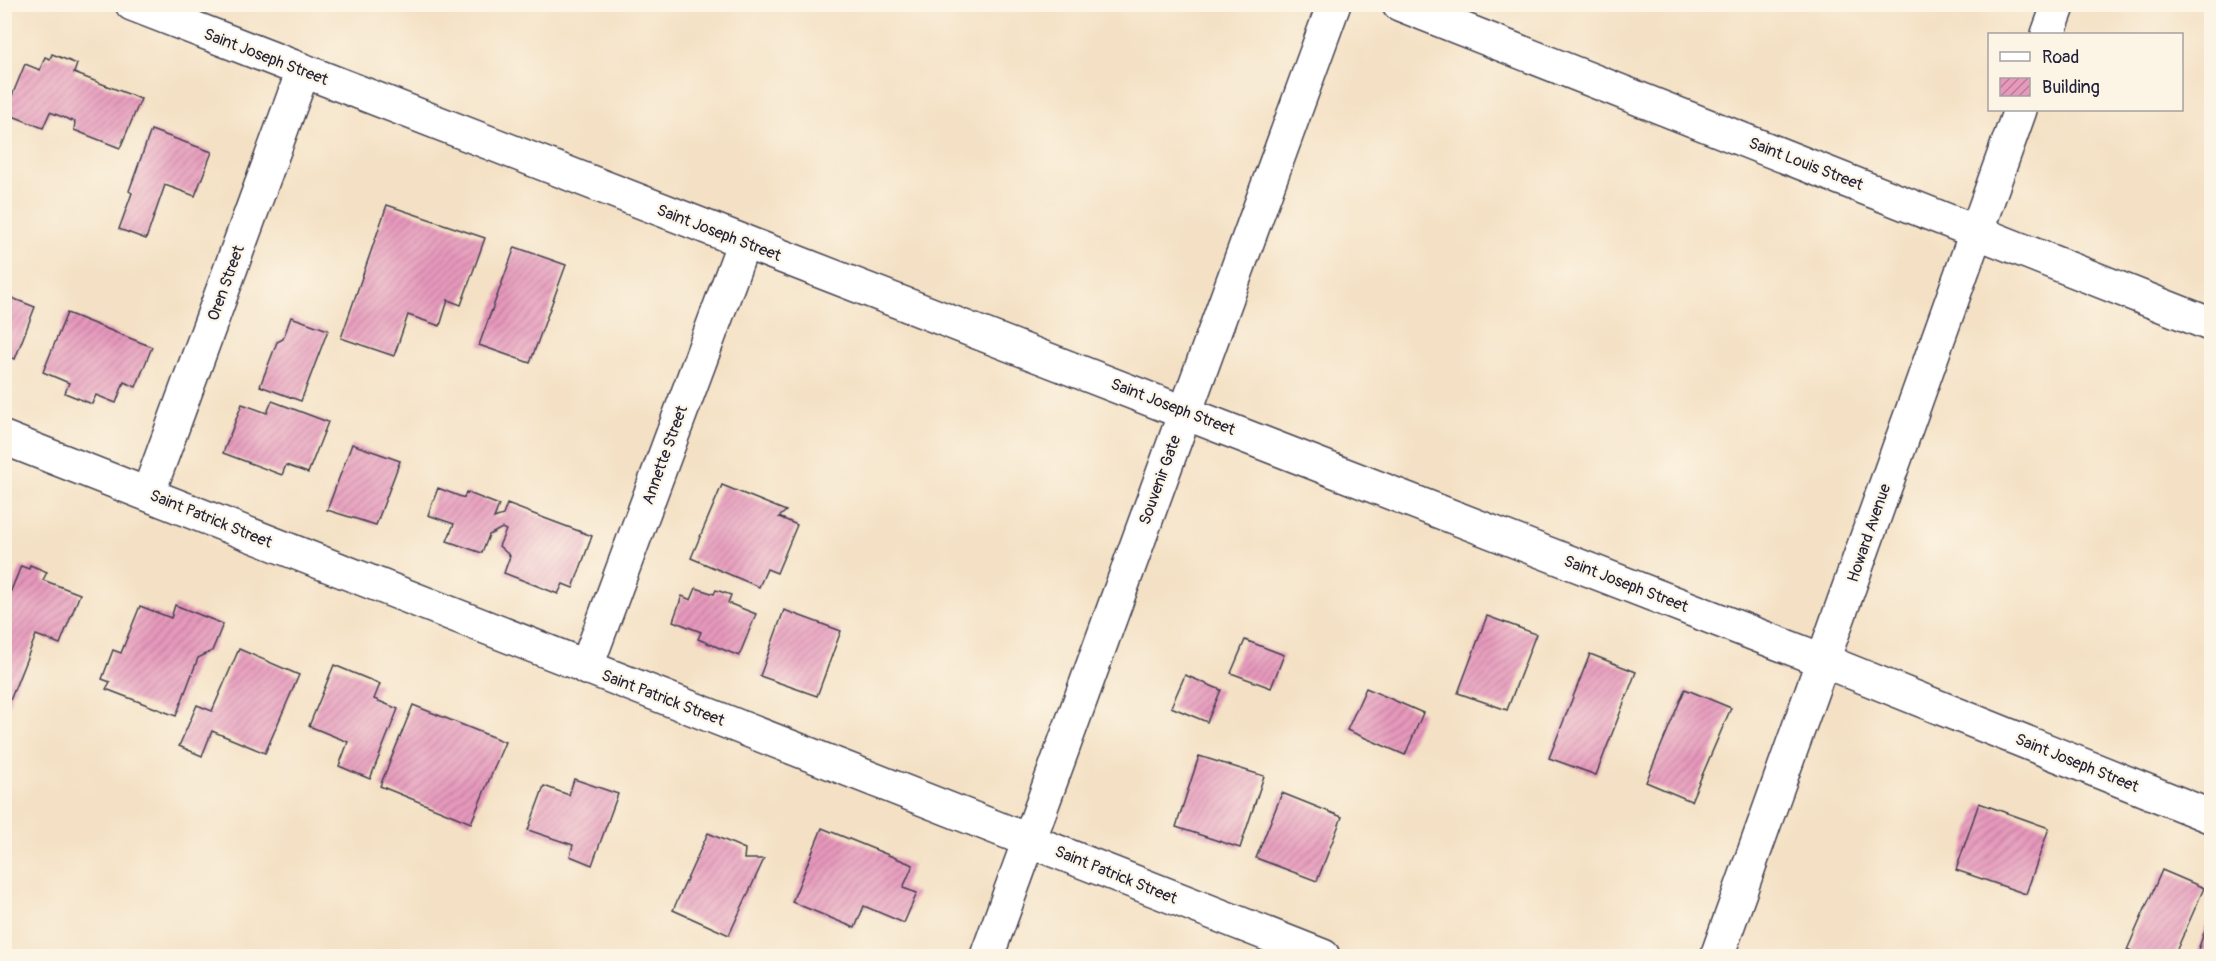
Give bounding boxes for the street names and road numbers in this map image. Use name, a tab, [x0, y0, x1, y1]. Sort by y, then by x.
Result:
street label: Saint Joseph Street	[201, 24, 331, 90]
street label: Saint Louis Street	[1746, 133, 1866, 195]
street label: Saint Joseph Street	[654, 200, 784, 266]
street label: Oren Street	[203, 242, 249, 324]
street label: Saint Joseph Street	[1108, 374, 1238, 440]
street label: Annette Street	[638, 402, 692, 507]
street label: Souvenir Gate	[1135, 432, 1185, 527]
street label: Howard Avenue	[1843, 481, 1895, 585]
street label: Saint Patrick Street	[147, 485, 276, 553]
street label: Saint Joseph Street	[1561, 551, 1691, 617]
street label: Saint Patrick Street	[599, 665, 728, 731]
street label: Saint Joseph Street	[2012, 729, 2142, 797]
street label: Saint Patrick Street	[1052, 841, 1181, 909]

